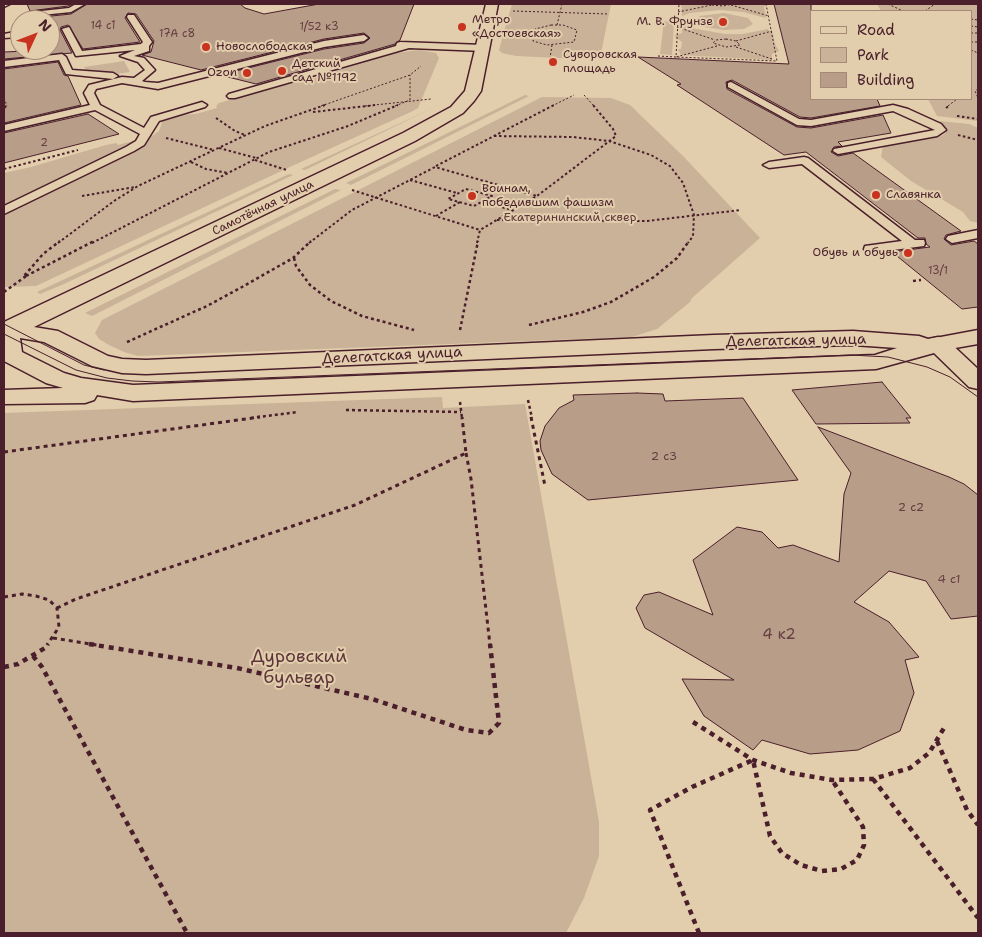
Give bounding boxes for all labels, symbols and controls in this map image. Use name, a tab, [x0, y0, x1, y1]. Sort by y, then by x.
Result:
north arrow	[10, 10, 60, 60]
legend	[810, 10, 972, 100]
place label: Метро «Достоевская»	[472, 13, 561, 41]
text: N	[35, 15, 56, 36]
place label: М. В. Фрунзе	[636, 15, 713, 29]
marker: М. В. Фрунзе	[717, 16, 729, 28]
house number: 14 c1	[91, 19, 115, 33]
house number: 1/52 к3	[299, 20, 339, 34]
text: Road	[857, 20, 895, 40]
marker: Метро «Достоевская»	[456, 21, 468, 33]
house number: 17A c8	[159, 27, 195, 41]
place label: Новослободская	[216, 40, 313, 54]
marker: Новослободская	[200, 41, 212, 53]
text: Park	[857, 45, 889, 65]
place label: Суворовская площадь	[563, 48, 637, 76]
marker: Суворовская площадь	[547, 56, 559, 68]
place label: Детский сад №1192	[292, 57, 357, 85]
marker: Детский сад №1192	[276, 65, 288, 77]
place label: Ozon	[207, 66, 237, 80]
marker: Ozon	[241, 67, 253, 79]
text: Building	[857, 70, 914, 90]
house number: 2	[40, 136, 48, 150]
street label: Самотёчная улица	[210, 177, 316, 239]
place label: Воинам, победившим фашизм	[482, 182, 614, 210]
place label: Славянка	[886, 188, 941, 202]
marker: Славянка	[870, 189, 882, 201]
marker: Воинам, победившим фашизм	[466, 190, 478, 202]
park label: Екатерининский сквер	[504, 211, 636, 225]
place label: Обувь и обувь	[812, 246, 898, 260]
marker: Обувь и обувь	[902, 247, 914, 259]
house number: 13/1	[928, 264, 948, 278]
street label: Делегатская улица	[725, 331, 867, 351]
street label: Делегатская улица	[321, 343, 463, 369]
house number: 2 с3	[651, 450, 677, 464]
house number: 2 с2	[898, 501, 924, 515]
house number: 4 с1	[938, 573, 960, 587]
house number: 4 к2	[762, 626, 796, 644]
park label: Дуровский бульвар	[251, 646, 347, 689]

